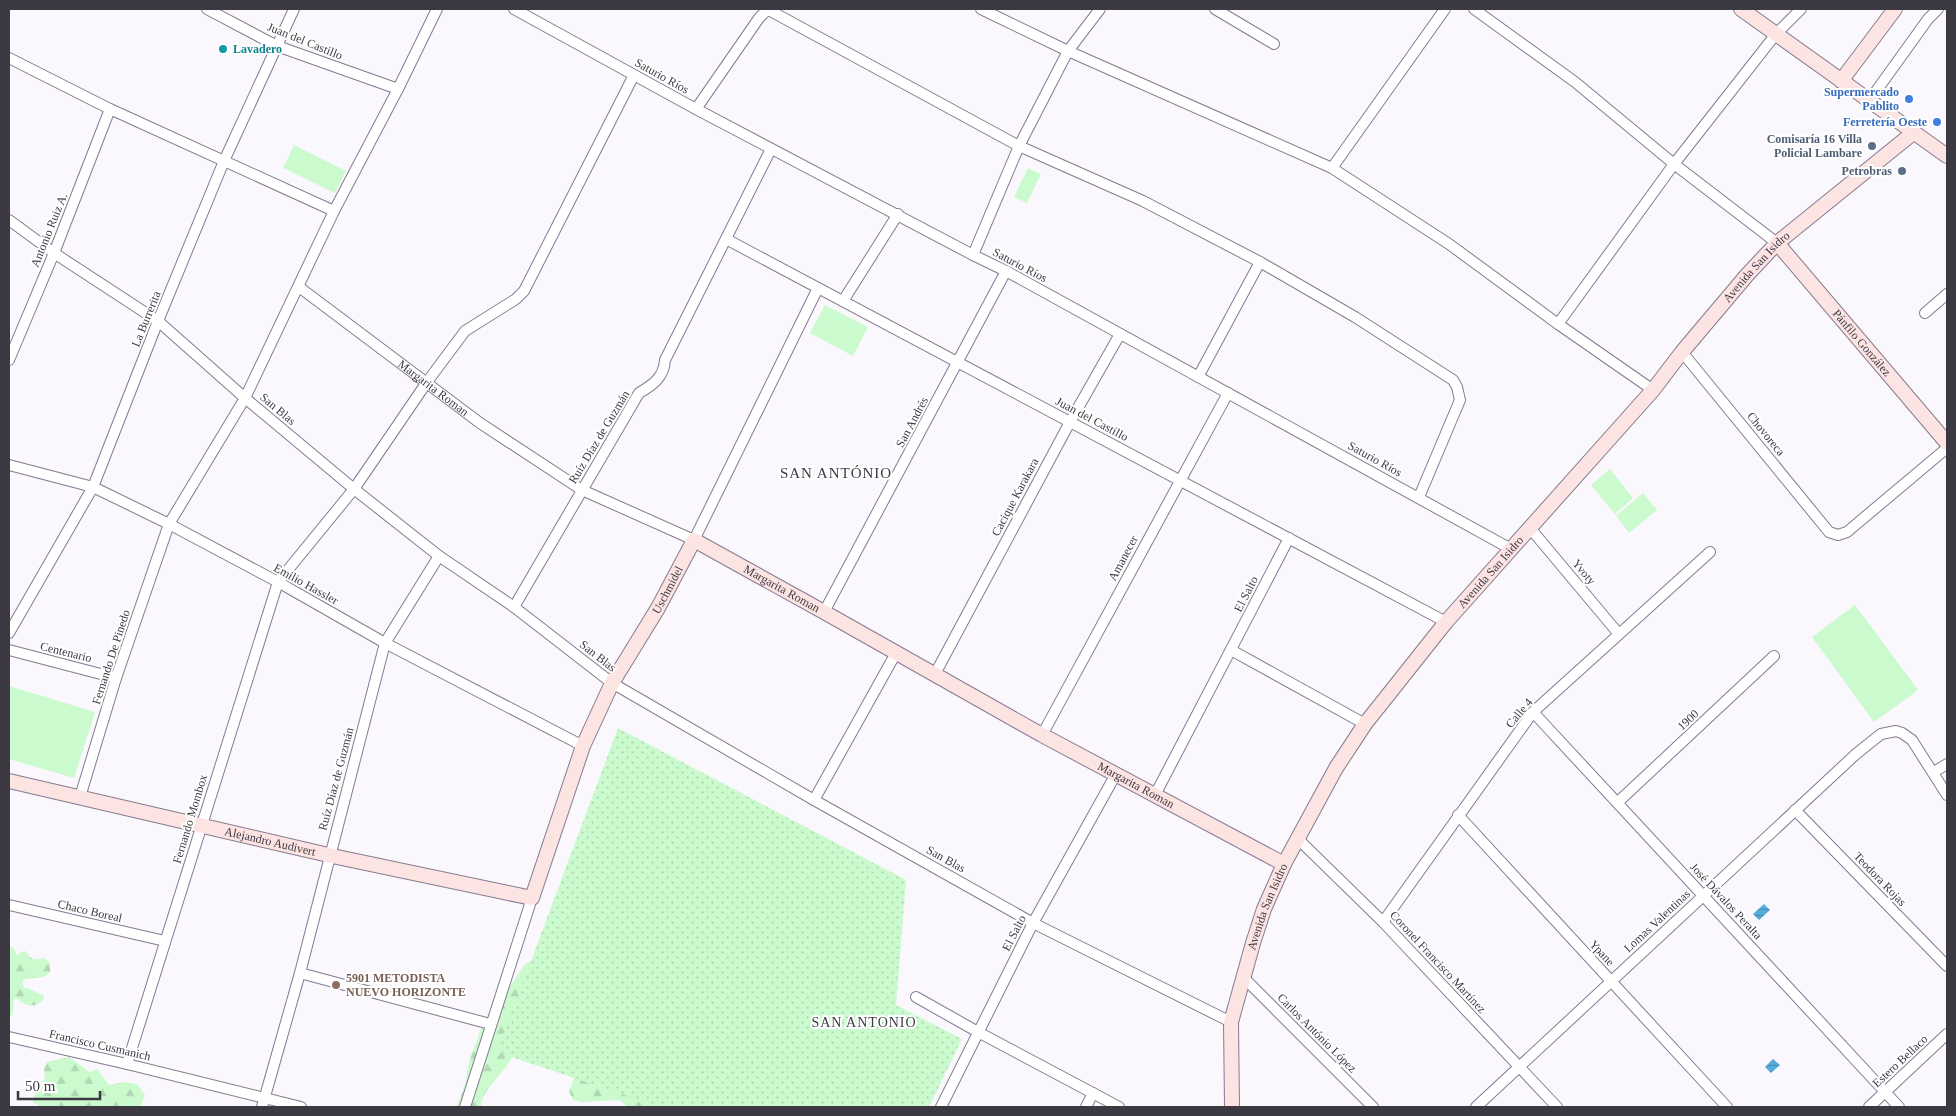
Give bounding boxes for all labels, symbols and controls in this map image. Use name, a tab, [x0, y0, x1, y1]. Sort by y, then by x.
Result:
street label: Juan del Castillo	[265, 20, 345, 62]
place label: Lavadero	[233, 42, 282, 56]
marker: Lavadero	[217, 43, 229, 55]
street label: Saturio Ríos	[633, 55, 692, 97]
place label: Supermercado Pablito	[1824, 85, 1899, 113]
marker: Supermercado Pablito	[1903, 93, 1915, 105]
place label: Ferretería Oeste	[1843, 115, 1928, 129]
marker: Ferretería Oeste	[1931, 116, 1943, 128]
place label: Comisaría 16 Villa Policial Lambare	[1767, 132, 1863, 160]
marker: Comisaría 16 Villa Policial Lambare	[1866, 140, 1878, 152]
place label: Petrobras	[1842, 164, 1892, 178]
marker: Petrobras	[1896, 165, 1908, 177]
street label: Antonio Ruiz A.	[28, 191, 70, 269]
street label: Avenida San Isidro	[1720, 228, 1793, 305]
street label: Saturio Ríos	[990, 245, 1050, 285]
street label: La Burrerita	[128, 288, 164, 349]
street label: Pánfilo González	[1830, 307, 1894, 379]
street label: Margarita Roman	[395, 357, 471, 419]
street label: Ruíz Díaz de Guzmán	[566, 388, 632, 486]
street label: San Blas	[257, 390, 299, 428]
street label: San Andrés	[893, 394, 931, 450]
street label: Juan del Castillo	[1053, 394, 1131, 444]
street label: Chovoreca	[1744, 409, 1788, 459]
street label: Saturio Ríos	[1346, 438, 1405, 480]
street label: Cacique Karakara	[989, 455, 1042, 538]
district label: SAN ANTÓNIO	[780, 465, 892, 481]
street label: Amanecer	[1105, 533, 1141, 583]
street label: Avenida San Isidro	[1455, 533, 1526, 611]
street label: Yvoty	[1569, 556, 1599, 588]
street label: Emilio Hassler	[271, 561, 341, 607]
street label: Margarita Roman	[741, 562, 822, 615]
street label: Uschmidel	[649, 563, 686, 616]
street label: El Salto	[1231, 574, 1261, 614]
street label: Fernando De Pinedo	[89, 608, 133, 706]
street label: San Blas	[577, 637, 619, 675]
street label: Centenario	[39, 639, 93, 665]
street label: Calle 4	[1503, 695, 1535, 731]
street label: 1900	[1674, 707, 1702, 733]
street label: Ruíz Díaz de Guzmán	[315, 726, 357, 832]
street label: Margarita Roman	[1095, 759, 1177, 811]
street label: Fernando Mombox	[170, 773, 210, 865]
street label: Alejandro Audivert	[223, 824, 318, 859]
street label: San Blas	[924, 843, 968, 876]
street label: Teodora Rojas	[1851, 849, 1909, 909]
street label: José Dávalos Peralta	[1687, 860, 1765, 943]
street label: Avenida San Isidro	[1244, 861, 1290, 952]
street label: Lomas Valentinas	[1621, 887, 1693, 955]
street label: Chaco Boreal	[56, 897, 124, 925]
street label: Coronel Francisco Martínez	[1387, 908, 1489, 1016]
street label: El Salto	[999, 913, 1029, 953]
street label: Ypane	[1587, 937, 1617, 969]
place label: 5901 METODISTA NUEVO HORIZONTE	[346, 971, 466, 999]
marker: 5901 METODISTA NUEVO HORIZONTE	[330, 979, 342, 991]
street label: Carlos António López	[1275, 991, 1359, 1075]
district label: SAN ANTONIO	[811, 1015, 917, 1030]
street label: Francisco Cusmanich	[48, 1027, 152, 1063]
street label: Estero Bellaco	[1870, 1032, 1930, 1090]
scale bar	[18, 1068, 100, 1100]
text: 50 m	[25, 1078, 56, 1094]

